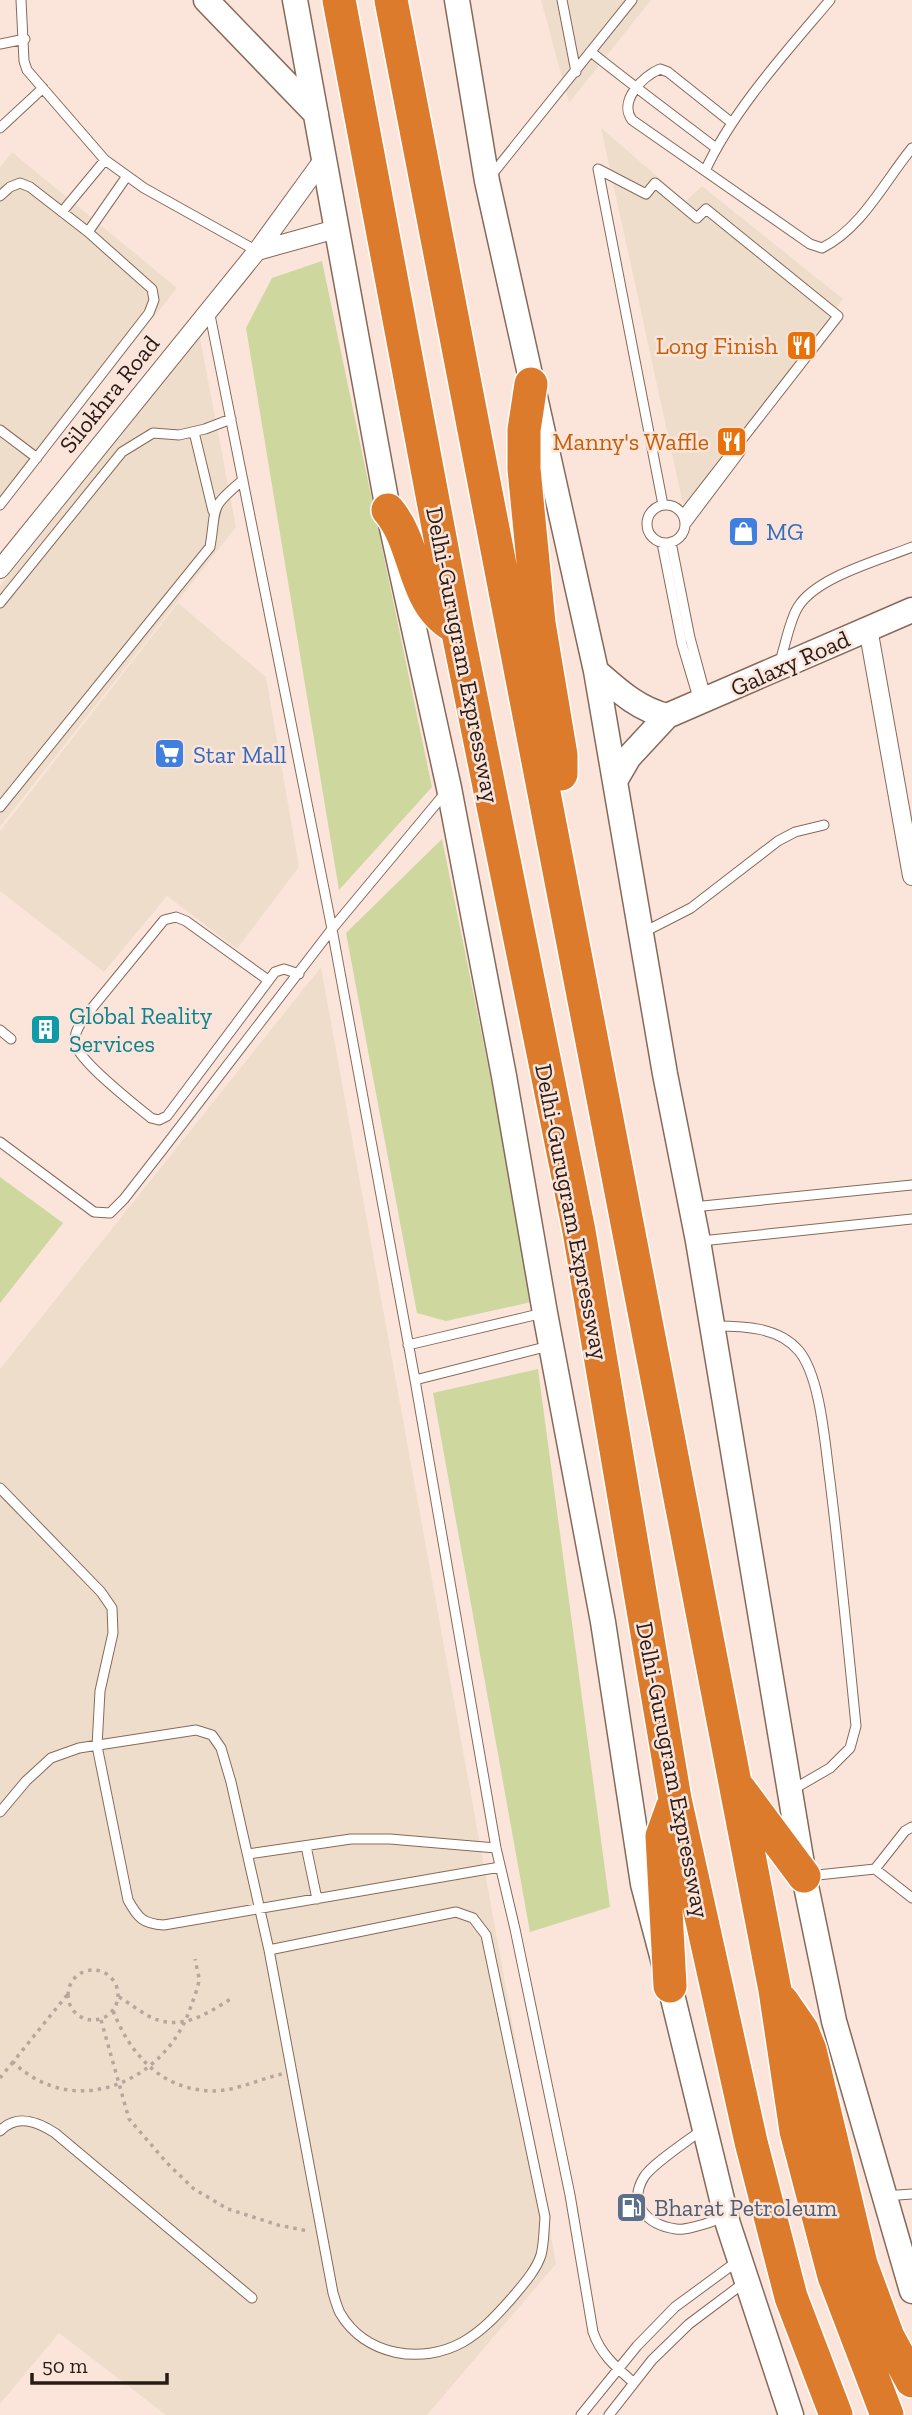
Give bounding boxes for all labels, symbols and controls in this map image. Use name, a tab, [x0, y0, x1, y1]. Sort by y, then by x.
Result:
restaurant icon: Long Finish	[784, 328, 818, 362]
street label: Silokhra Road	[53, 329, 165, 459]
place label: Long Finish	[656, 331, 779, 360]
restaurant icon: Manny's Waffle	[715, 424, 749, 458]
place label: Manny's Waffle	[553, 427, 709, 456]
street label: Delhi-Gurugram Expressway	[420, 504, 506, 806]
shop icon: MG	[726, 514, 760, 548]
place label: MG	[766, 517, 803, 546]
street label: Galaxy Road	[726, 624, 854, 702]
supermarket icon: Star Mall	[153, 737, 187, 771]
place label: Star Mall	[193, 740, 287, 769]
place label: Global Reality Services	[69, 1001, 213, 1058]
building icon: Global Reality Services	[29, 1012, 63, 1046]
street label: Delhi-Gurugram Expressway	[529, 1061, 615, 1363]
street label: Delhi-Gurugram Expressway	[630, 1619, 716, 1921]
fuel station icon: Bharat Petroleum	[614, 2190, 648, 2224]
place label: Bharat Petroleum	[654, 2193, 837, 2222]
scale bar	[32, 2342, 166, 2386]
text: 50 m	[42, 2353, 88, 2378]

